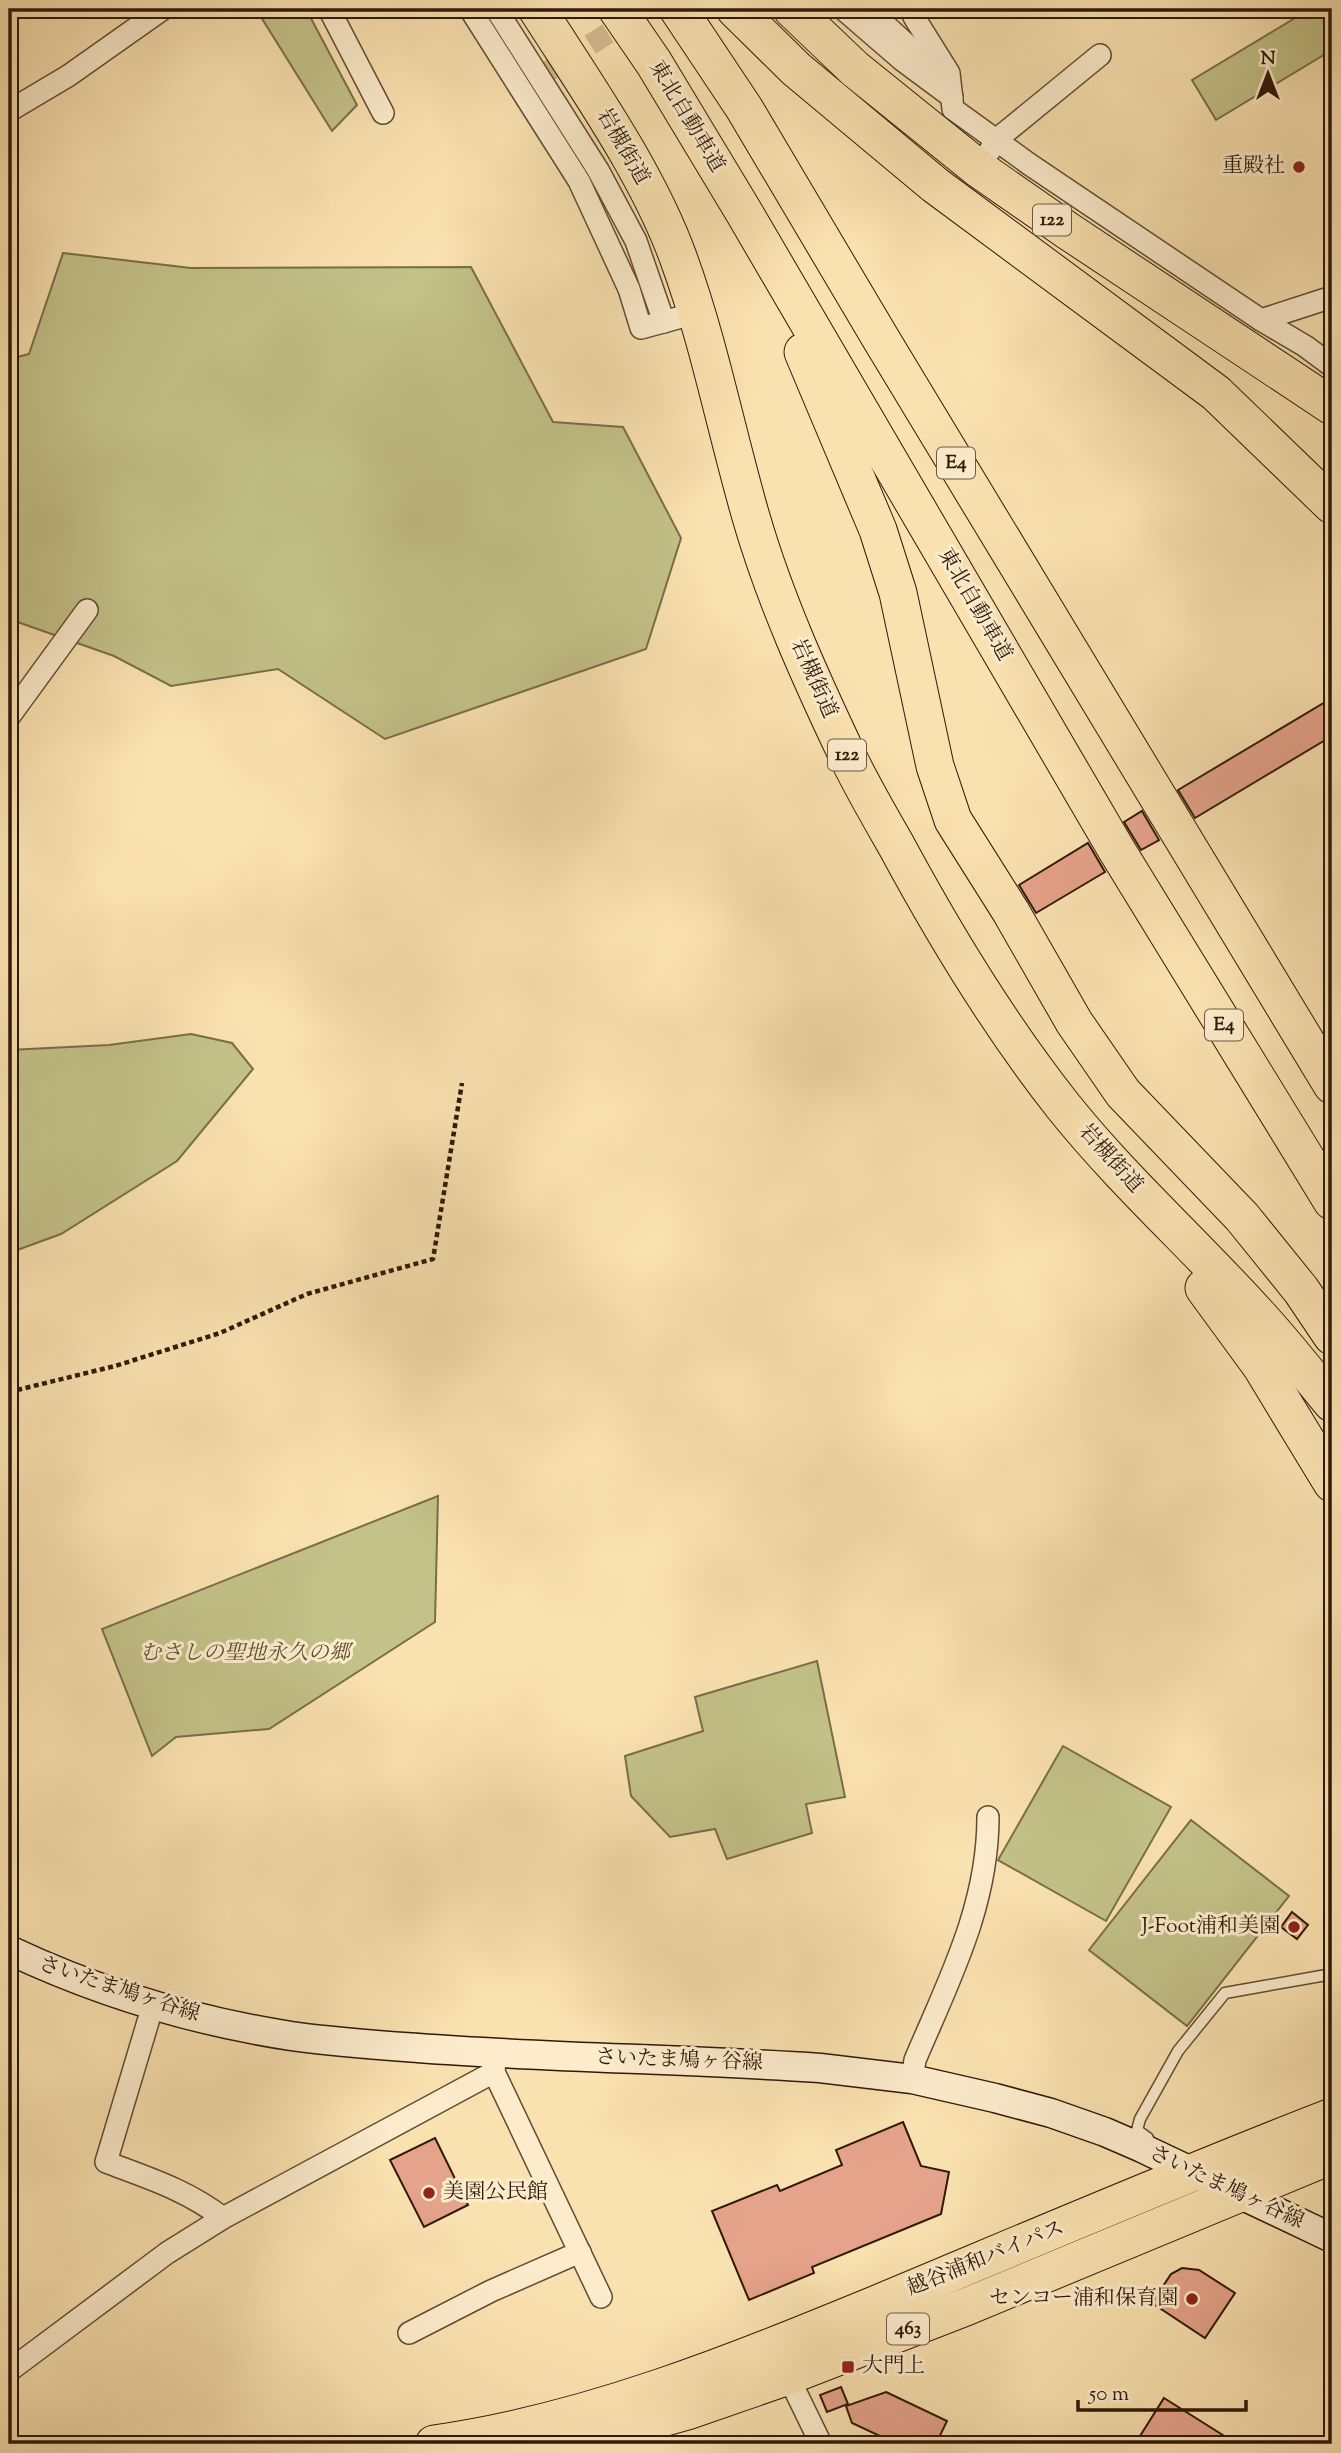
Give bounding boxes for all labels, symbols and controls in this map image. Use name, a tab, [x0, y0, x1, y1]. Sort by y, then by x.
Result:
north arrow	[1232, 38, 1302, 108]
text: N	[1260, 46, 1276, 73]
street label: 東北自動車道	[641, 55, 731, 179]
street label: 岩槻街道	[588, 103, 656, 191]
place label: 重殿社	[1222, 152, 1285, 182]
marker: 重殿社	[1291, 159, 1307, 175]
road number: 122	[1033, 204, 1071, 235]
road number: E4	[937, 447, 975, 478]
street label: 東北自動車道	[930, 543, 1018, 667]
street label: 岩槻街道	[782, 635, 844, 723]
road number: 122	[828, 740, 866, 770]
road number: E4	[1205, 1009, 1243, 1040]
street label: 岩槻街道	[1071, 1118, 1149, 1200]
park label: むさしの聖地永久の郷	[140, 1639, 354, 1669]
place label: J-Foot浦和美園	[1140, 1912, 1280, 1942]
marker: J-Foot浦和美園	[1286, 1919, 1302, 1935]
street label: さいたま鳩ヶ谷線	[34, 1950, 204, 2030]
street label: さいたま鳩ヶ谷線	[595, 2043, 763, 2079]
street label: さいたま鳩ヶ谷線	[1144, 2139, 1308, 2237]
place label: 美園公民館	[443, 2178, 548, 2208]
marker: 美園公民館	[421, 2185, 437, 2201]
street label: 越谷浦和バイパス	[903, 2214, 1069, 2304]
place label: センコー浦和保育園	[989, 2284, 1178, 2314]
marker: センコー浦和保育園	[1184, 2291, 1200, 2307]
road number: 463	[887, 2314, 929, 2344]
place label: 大門上	[862, 2352, 925, 2382]
marker: 大門上	[840, 2359, 856, 2375]
scale bar	[1078, 2369, 1246, 2413]
text: 50 m	[1088, 2380, 1129, 2410]

